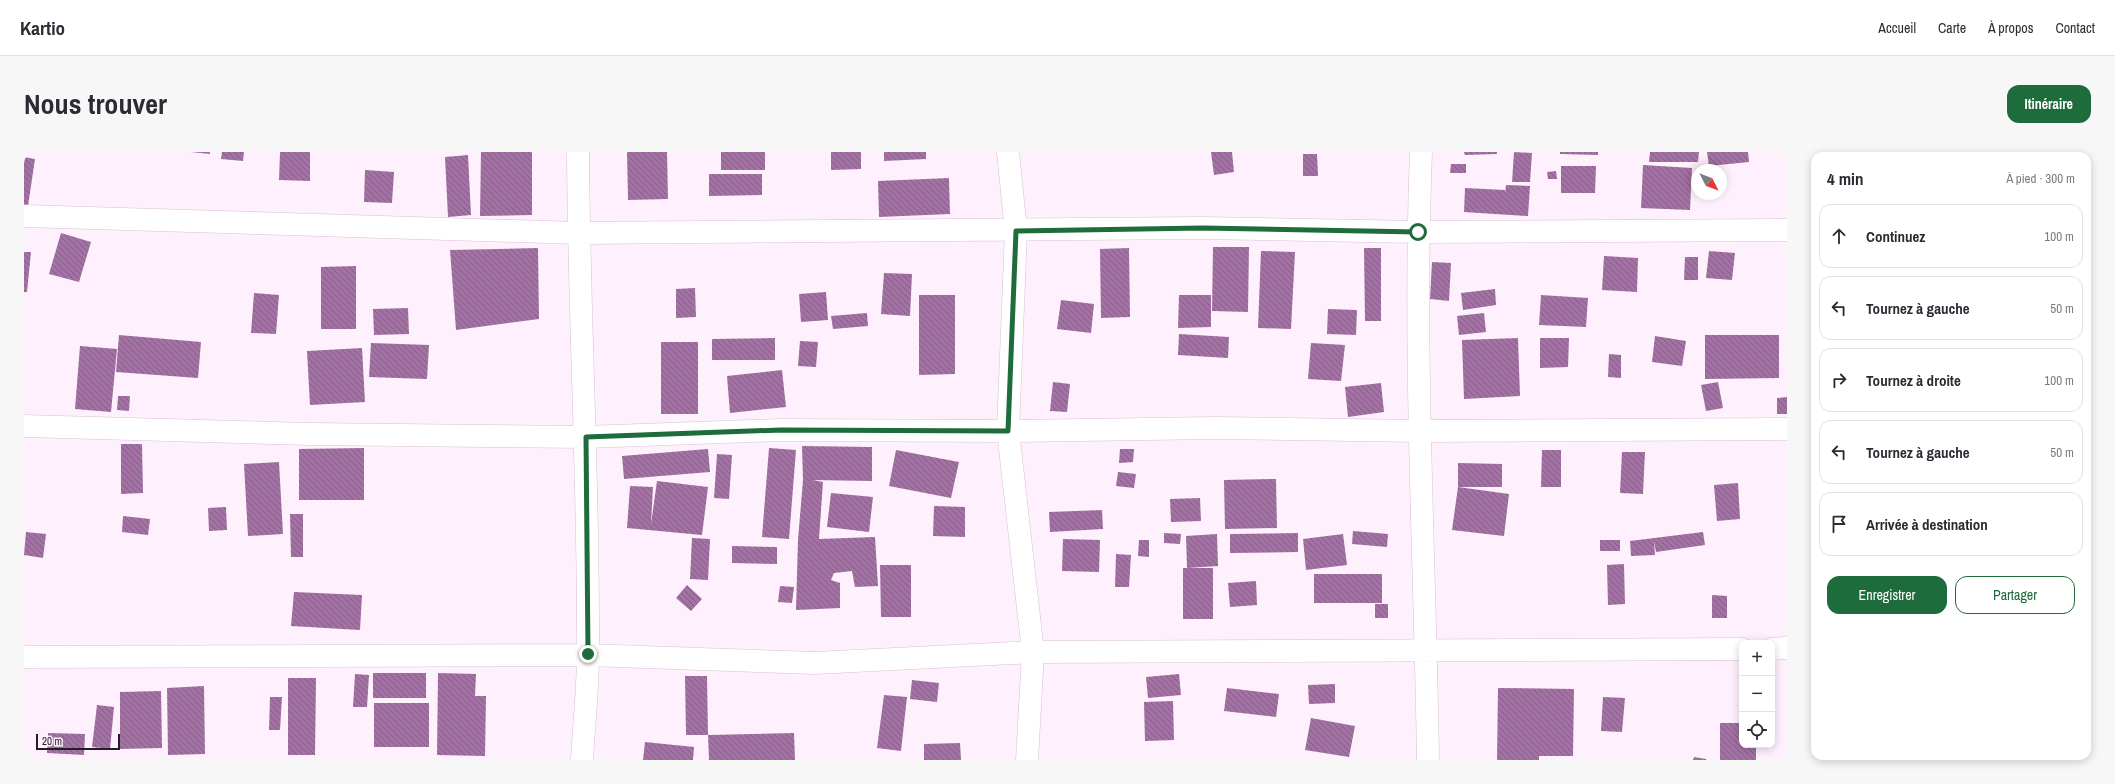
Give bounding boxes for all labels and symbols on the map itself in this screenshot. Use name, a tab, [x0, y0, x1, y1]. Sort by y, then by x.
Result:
north arrow	[1691, 164, 1727, 200]
route start	[1409, 223, 1427, 241]
route end	[579, 645, 597, 663]
scale bar	[36, 732, 120, 751]

